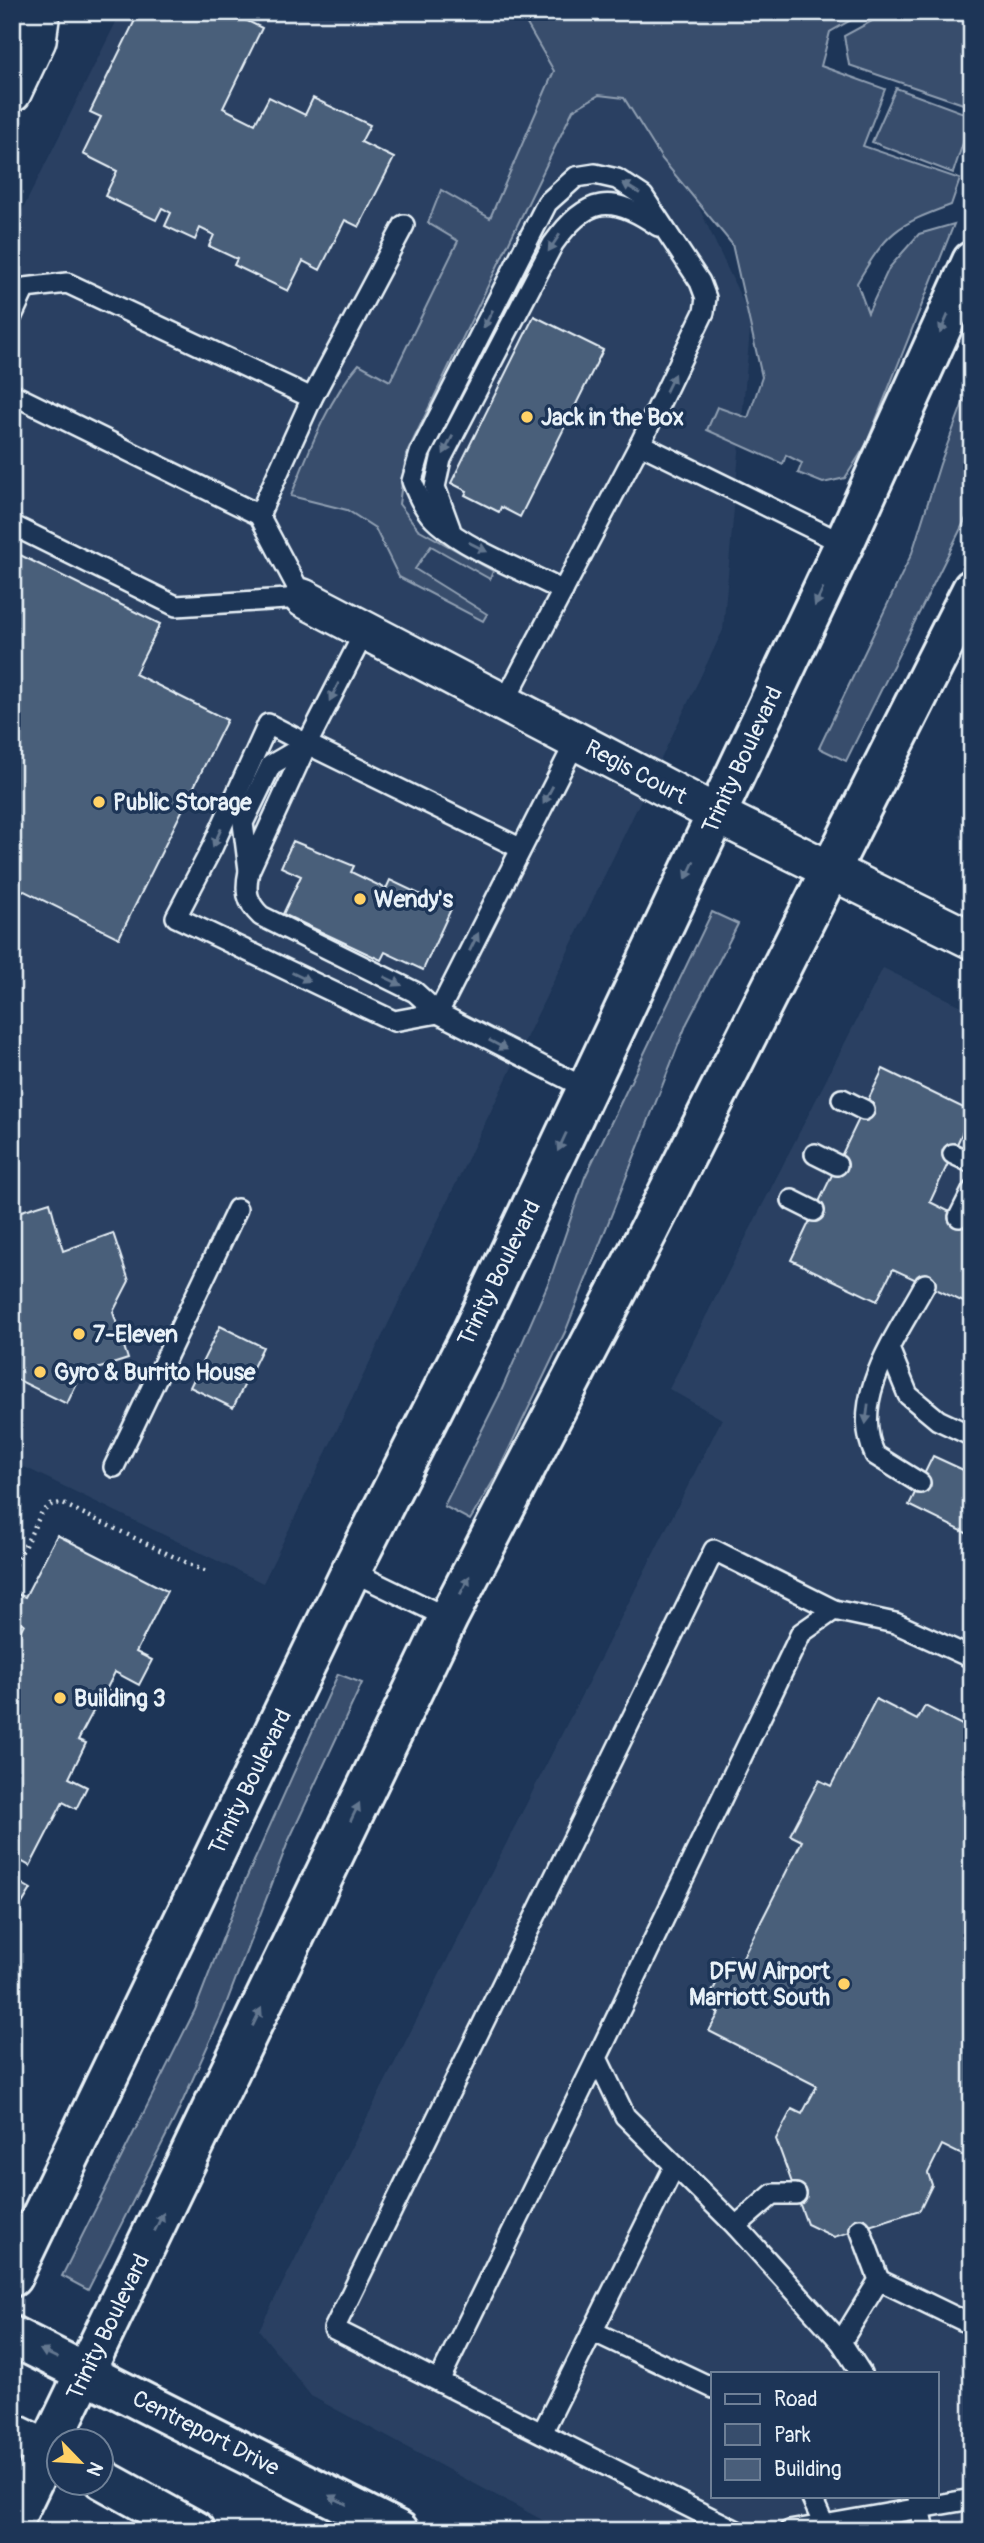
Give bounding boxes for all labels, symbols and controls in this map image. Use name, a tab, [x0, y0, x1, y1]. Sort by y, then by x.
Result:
one-way arrow	[621, 182, 641, 195]
one-way arrow	[547, 233, 560, 253]
one-way arrow	[483, 309, 494, 329]
one-way arrow	[938, 313, 949, 334]
one-way arrow	[664, 373, 675, 393]
place label: Jack in the Box	[541, 403, 684, 432]
marker: Jack in the Box	[519, 409, 535, 425]
one-way arrow	[443, 435, 454, 455]
one-way arrow	[468, 542, 488, 553]
one-way arrow	[813, 587, 824, 607]
one-way arrow	[328, 682, 339, 702]
street label: Trinity Boulevard	[695, 682, 789, 838]
street label: Regis Court	[580, 733, 693, 811]
one-way arrow	[543, 785, 554, 805]
place label: Public Storage	[113, 788, 252, 817]
marker: Public Storage	[91, 794, 107, 810]
one-way arrow	[211, 827, 222, 848]
one-way arrow	[684, 860, 696, 880]
place label: Wendy's	[374, 885, 454, 914]
marker: Wendy's	[352, 891, 368, 907]
one-way arrow	[468, 932, 479, 952]
one-way arrow	[291, 971, 311, 982]
one-way arrow	[383, 976, 403, 987]
one-way arrow	[489, 1039, 508, 1051]
one-way arrow	[556, 1132, 567, 1152]
street label: Trinity Boulevard	[451, 1195, 547, 1351]
place label: 7-Eleven	[93, 1320, 178, 1349]
marker: 7-Eleven	[71, 1326, 87, 1342]
place label: Gyro & Burrito House	[54, 1358, 256, 1387]
marker: Gyro & Burrito House	[32, 1364, 48, 1380]
one-way arrow	[861, 1403, 872, 1425]
one-way arrow	[459, 1575, 471, 1595]
place label: Building 3	[74, 1684, 166, 1713]
marker: Building 3	[52, 1690, 68, 1706]
street label: Trinity Boulevard	[202, 1704, 298, 1860]
one-way arrow	[350, 1802, 361, 1822]
place label: DFW Airport Marriott South	[689, 1957, 831, 2012]
marker: DFW Airport Marriott South	[836, 1976, 852, 1992]
one-way arrow	[251, 2007, 263, 2027]
one-way arrow	[153, 2212, 164, 2233]
street label: Trinity Boulevard	[60, 2249, 156, 2405]
one-way arrow	[39, 2348, 59, 2360]
legend	[711, 2372, 939, 2498]
street label: Centreport Drive	[128, 2384, 285, 2483]
text: Road	[774, 2386, 818, 2413]
text: Park	[774, 2422, 811, 2449]
north arrow	[46, 2428, 116, 2498]
text: Building	[774, 2456, 841, 2483]
text: N	[81, 2458, 108, 2480]
one-way arrow	[328, 2494, 348, 2506]

